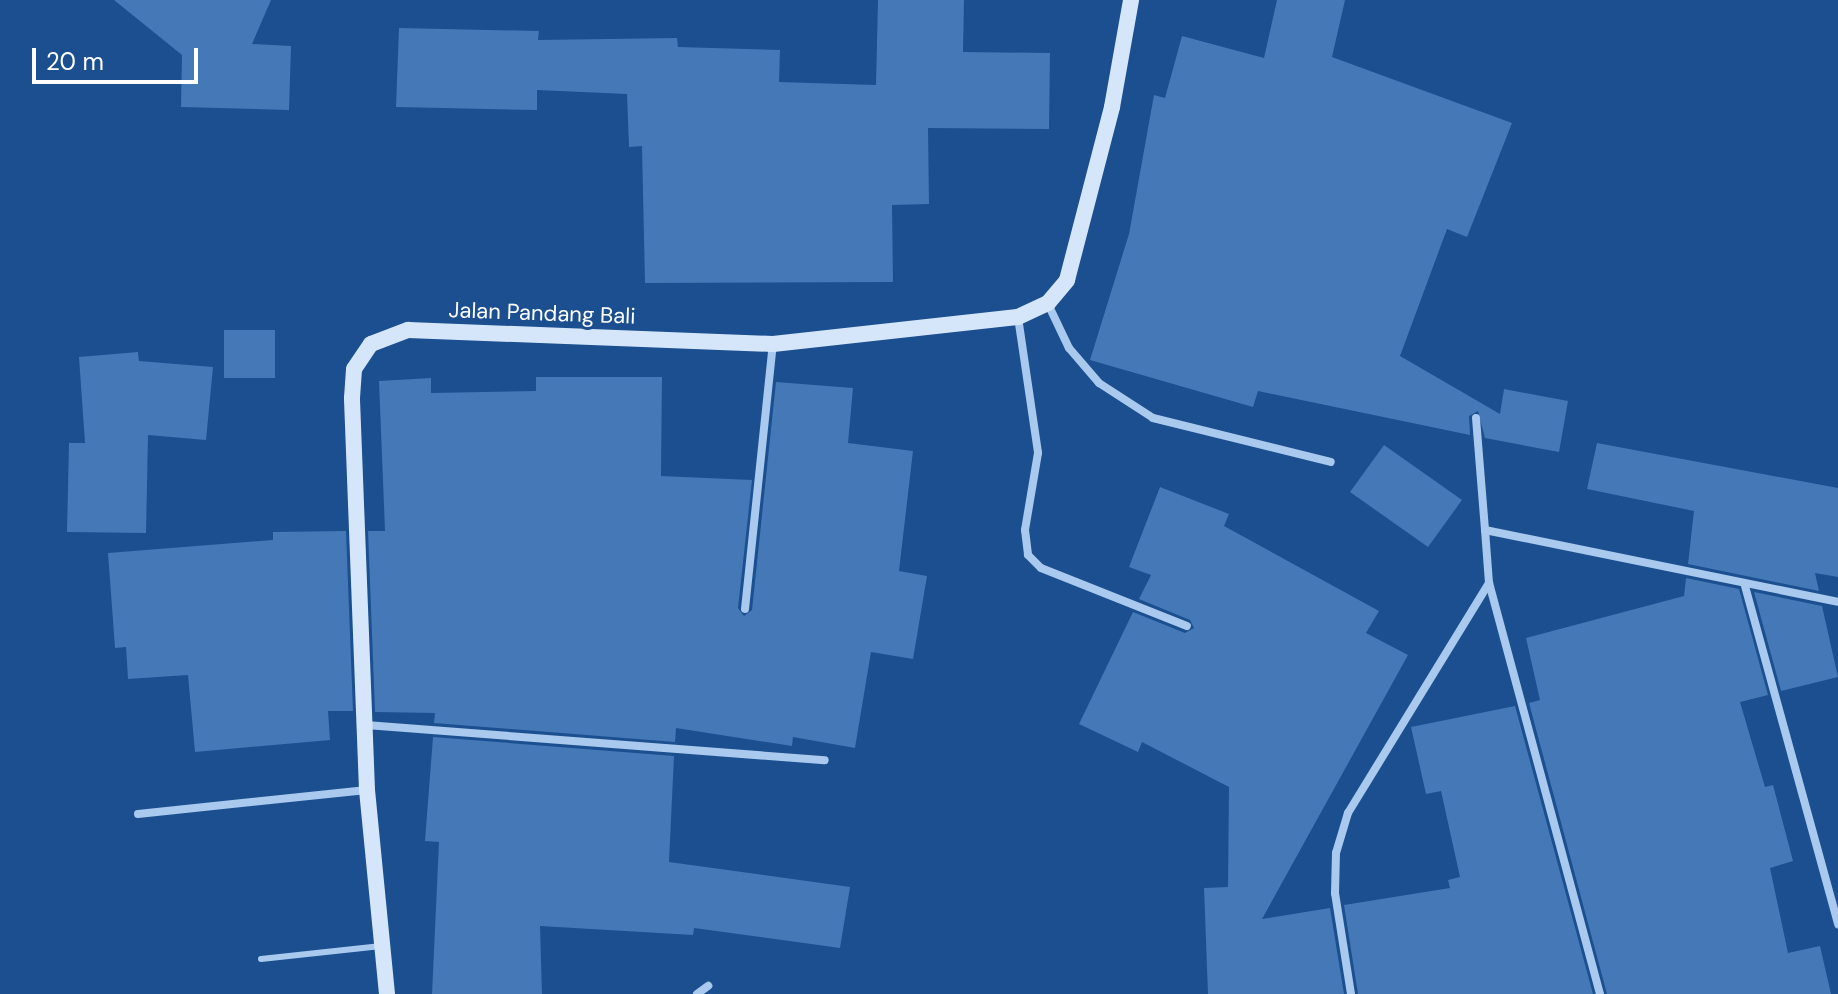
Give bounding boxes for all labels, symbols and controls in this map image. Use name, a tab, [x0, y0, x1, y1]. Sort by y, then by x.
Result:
scale bar	[36, 32, 202, 82]
text: 20 m	[46, 46, 104, 77]
street label: Jalan Pandang Bali	[448, 297, 636, 329]

